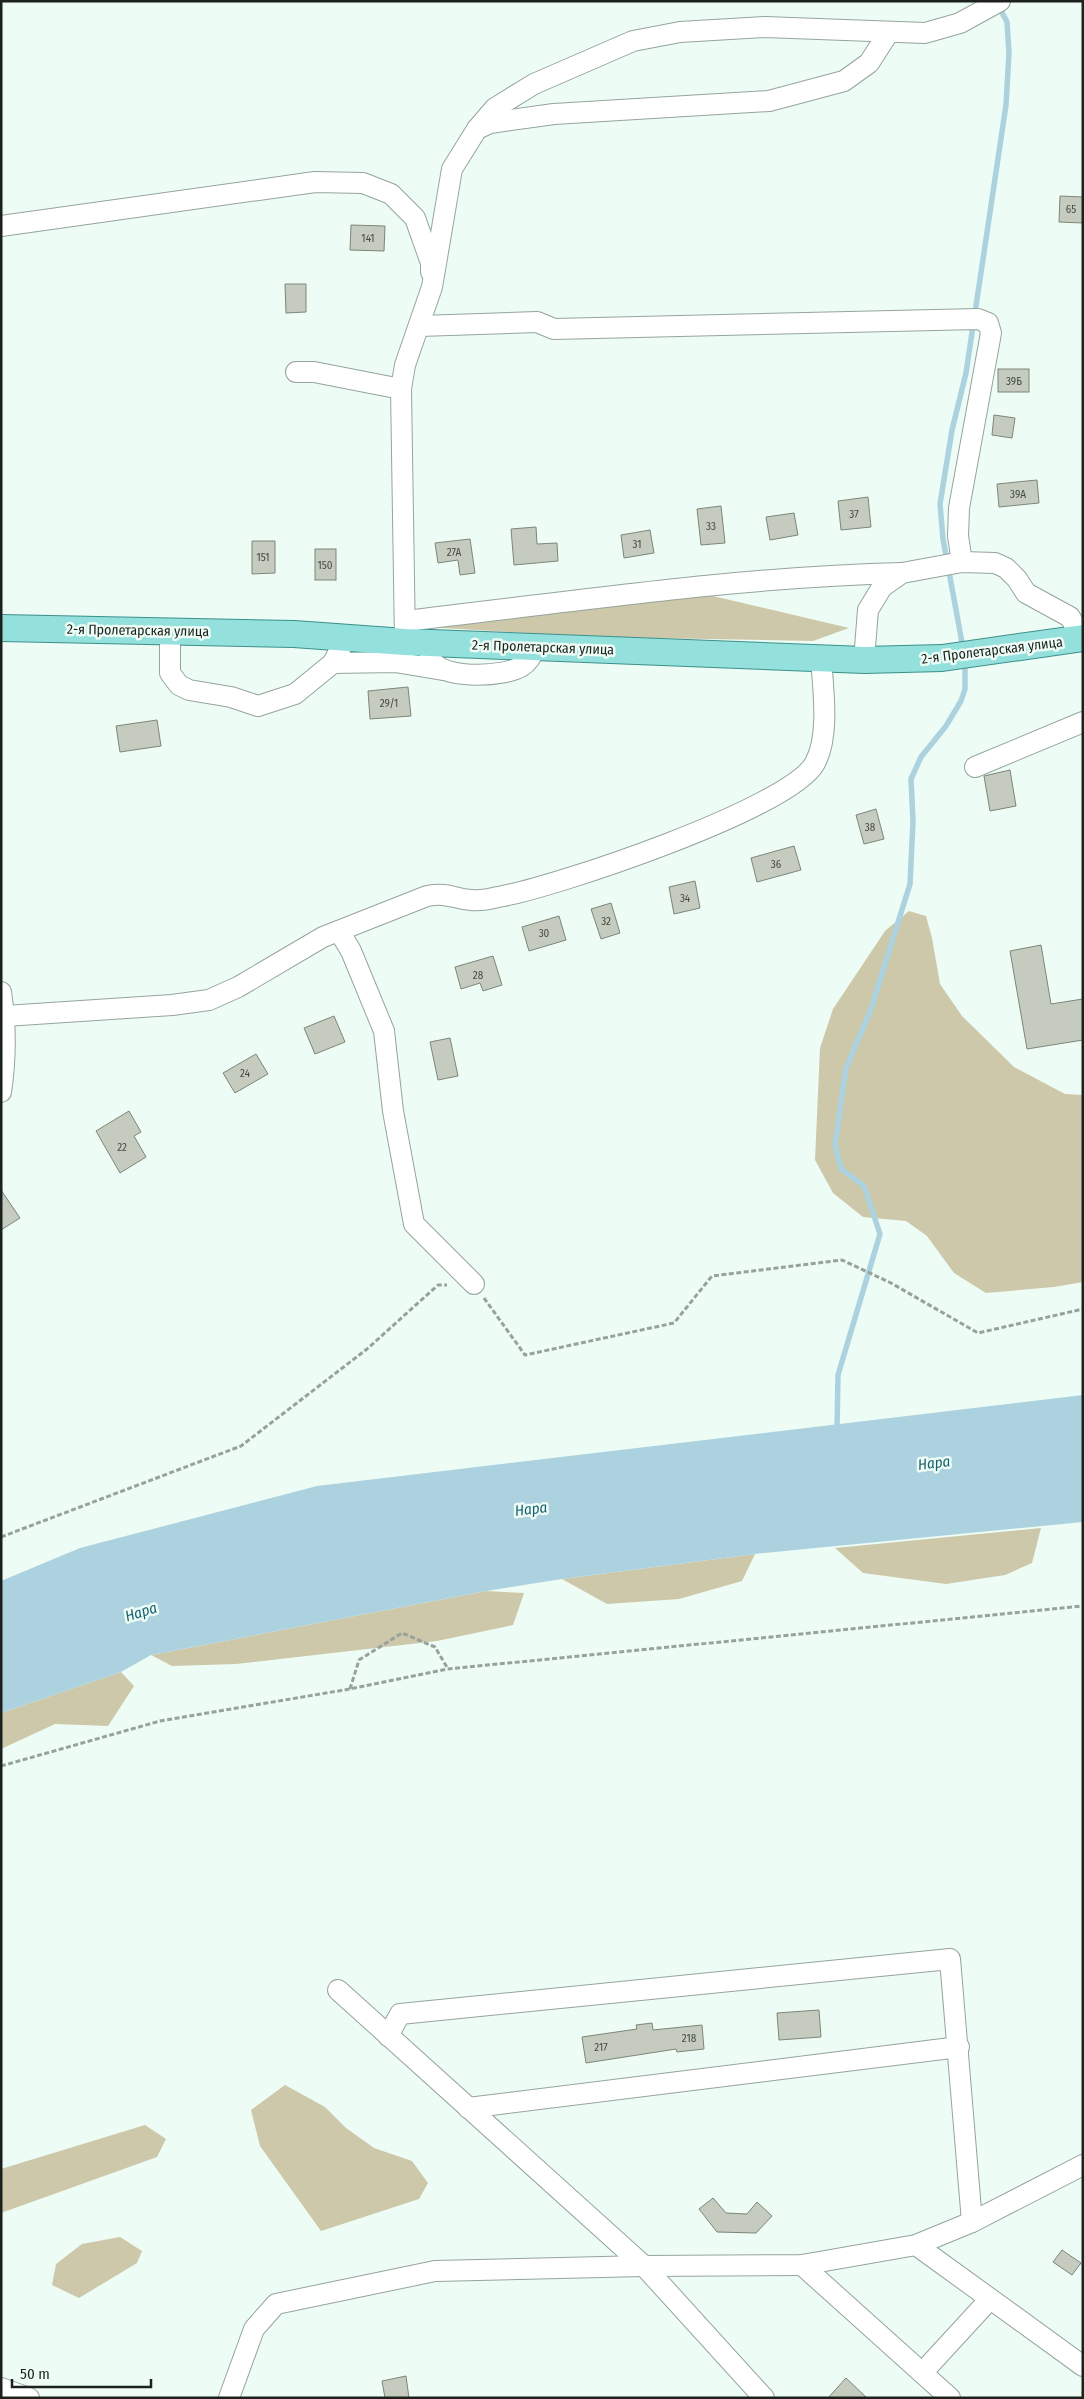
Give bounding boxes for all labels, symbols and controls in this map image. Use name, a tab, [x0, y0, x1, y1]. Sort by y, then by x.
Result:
house number: 65	[1066, 203, 1076, 216]
house number: 141	[361, 232, 375, 245]
house number: 39Б	[1006, 375, 1022, 388]
house number: 39А	[1010, 488, 1026, 501]
house number: 37	[849, 508, 859, 521]
house number: 33	[706, 520, 716, 533]
house number: 31	[633, 538, 642, 551]
house number: 27А	[447, 546, 462, 559]
house number: 151	[256, 551, 270, 564]
house number: 150	[317, 559, 333, 572]
street label: 2-я Пролетарская улица	[67, 621, 209, 640]
street label: 2-я Пролетарская улица	[920, 633, 1064, 668]
street label: 2-я Пролетарская улица	[472, 637, 615, 658]
house number: 29/1	[380, 697, 398, 710]
house number: 38	[865, 821, 876, 834]
house number: 36	[771, 858, 782, 871]
house number: 34	[680, 892, 691, 905]
house number: 32	[601, 915, 611, 928]
house number: 30	[539, 927, 550, 940]
house number: 28	[473, 969, 484, 982]
house number: 24	[240, 1067, 251, 1080]
house number: 22	[117, 1141, 127, 1154]
water label: Нара	[917, 1452, 951, 1474]
water label: Нара	[514, 1498, 548, 1520]
water label: Нара	[123, 1599, 159, 1625]
house number: 218	[682, 2032, 697, 2045]
house number: 217	[594, 2041, 608, 2054]
scale bar	[12, 2356, 151, 2388]
text: 50 m	[20, 2365, 50, 2383]

